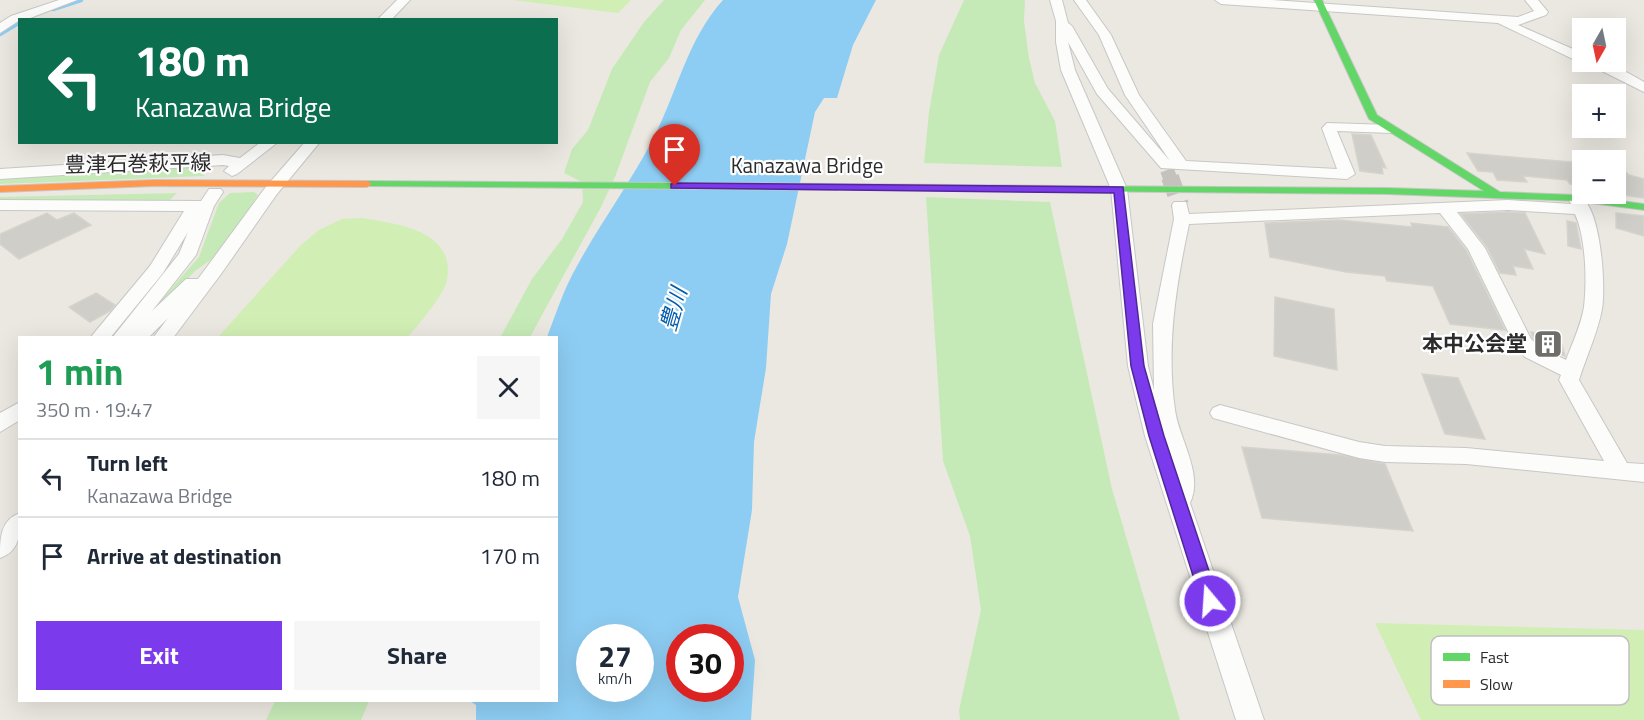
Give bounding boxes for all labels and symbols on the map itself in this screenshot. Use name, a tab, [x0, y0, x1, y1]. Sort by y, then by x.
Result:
north arrow	[1572, 18, 1626, 72]
pin	[649, 124, 700, 186]
street label: 豊津石巻萩平線	[64, 146, 212, 180]
street label: Kanazawa Bridge	[731, 149, 883, 181]
water label: 豊川	[651, 281, 696, 335]
place label: 本中公会堂	[1422, 327, 1527, 359]
building icon: 本中公会堂	[1532, 328, 1564, 360]
position arrow	[1178, 569, 1242, 633]
speed limit sign: 30	[666, 624, 744, 702]
legend	[1431, 636, 1629, 705]
text: Fast	[1480, 645, 1509, 669]
text: Slow	[1480, 672, 1513, 696]

